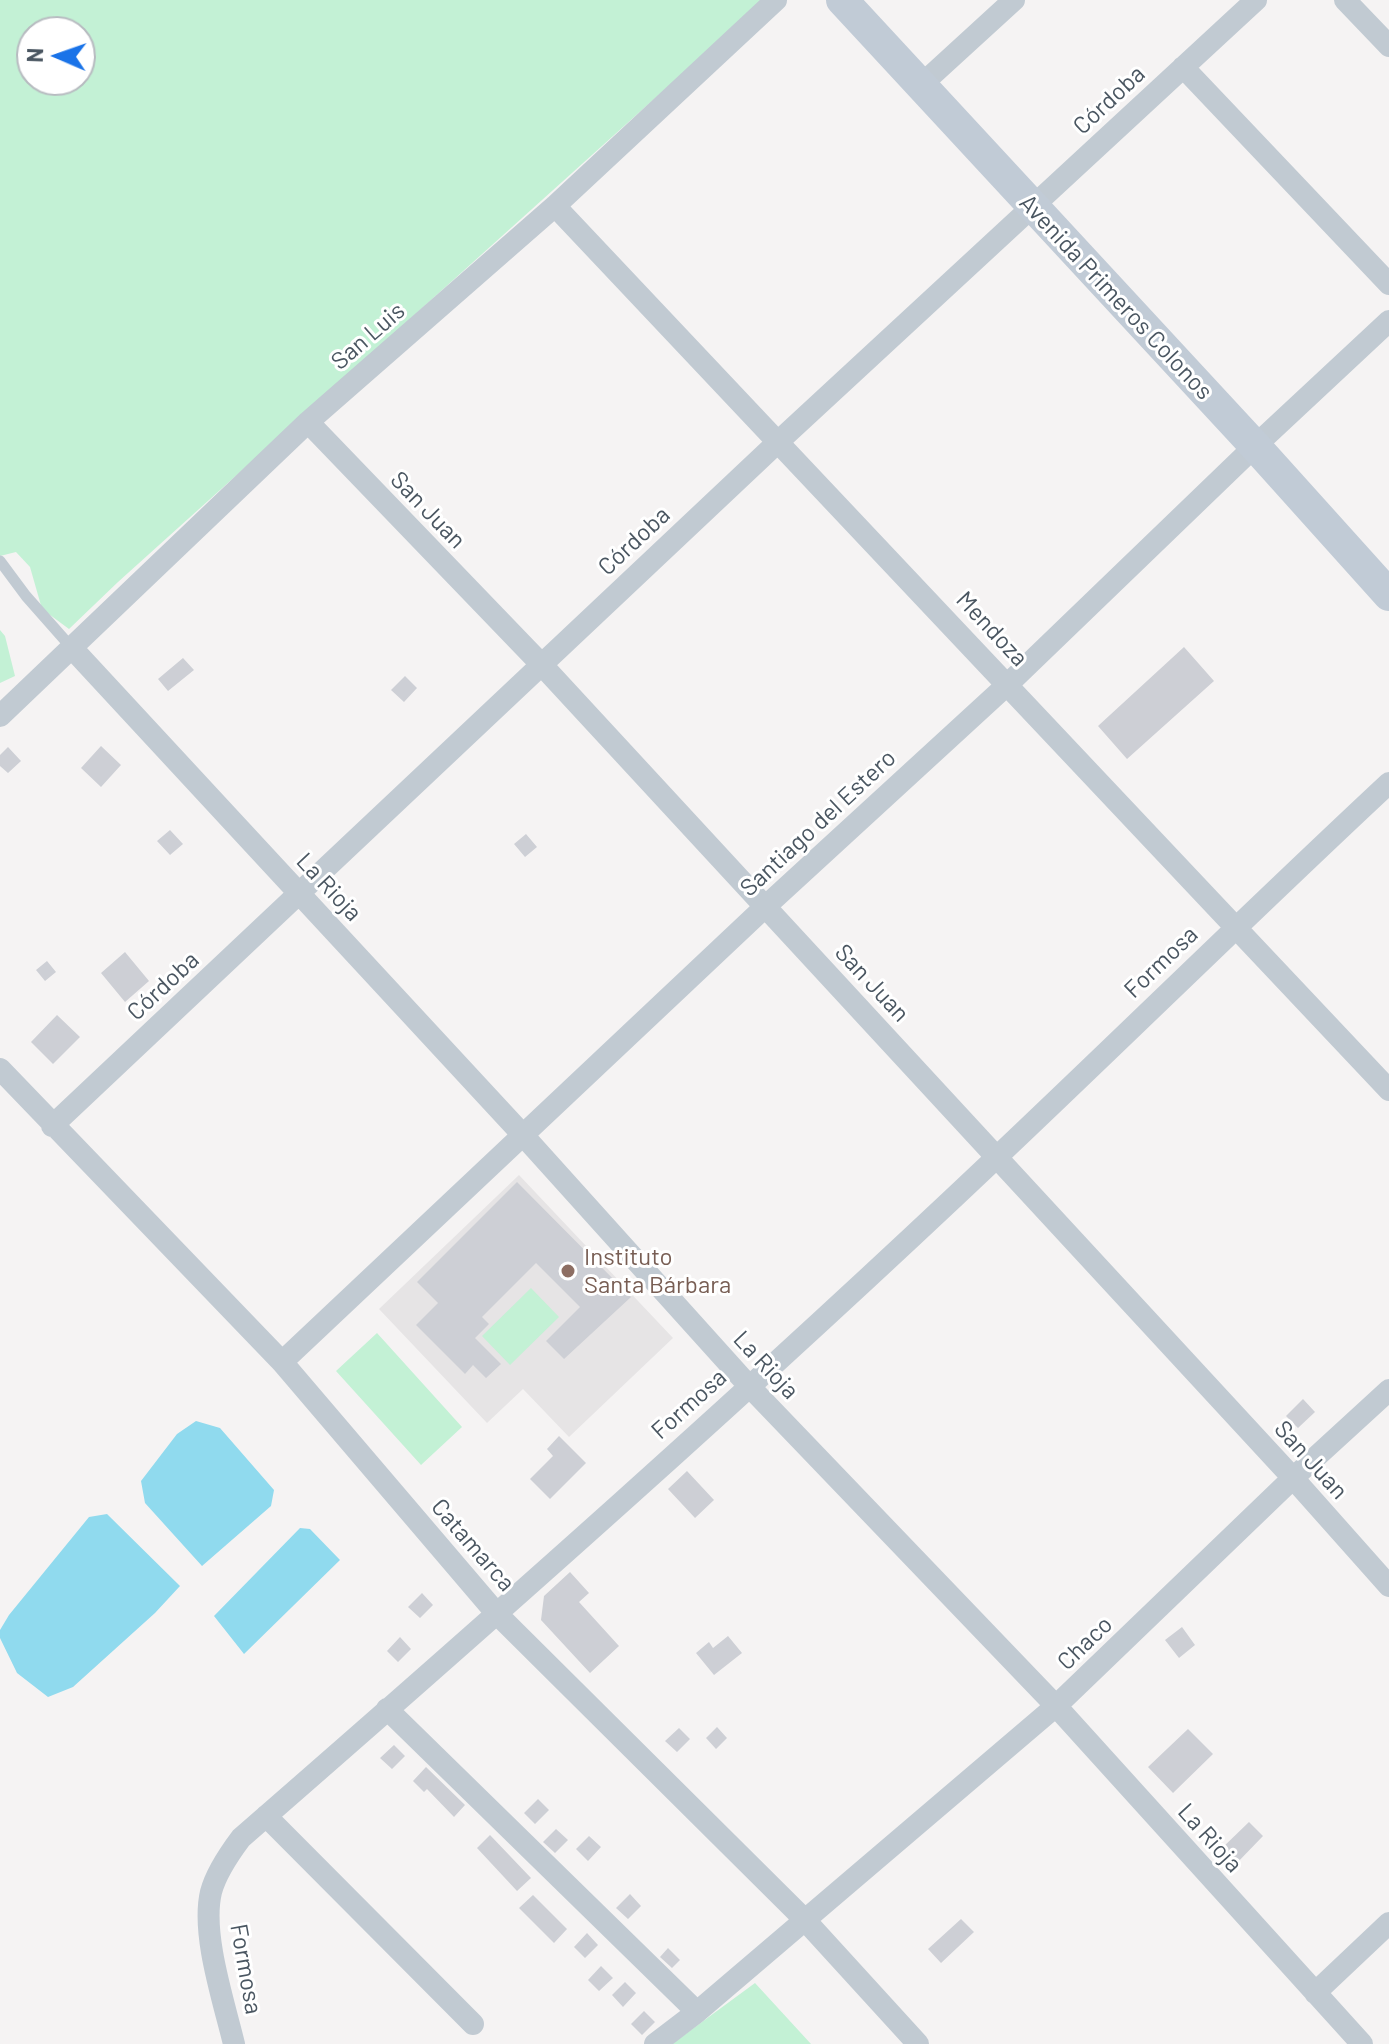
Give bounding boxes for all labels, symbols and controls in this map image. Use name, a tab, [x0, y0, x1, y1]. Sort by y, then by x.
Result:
north arrow	[16, 16, 96, 96]
text: N	[21, 47, 47, 63]
street label: Córdoba	[1067, 60, 1151, 140]
street label: Avenida Primeros Colonos	[1013, 188, 1219, 406]
street label: San Luis	[325, 296, 411, 376]
street label: San Juan	[384, 466, 472, 554]
street label: Córdoba	[592, 501, 676, 581]
street label: Mendoza	[950, 586, 1034, 672]
street label: Santiago del Estero	[734, 744, 902, 902]
street label: La Rioja	[290, 847, 368, 927]
street label: Formosa	[1118, 920, 1204, 1004]
street label: San Juan	[829, 938, 915, 1028]
street label: Córdoba	[121, 946, 205, 1026]
place label: Instituto Santa Bárbara	[584, 1243, 731, 1299]
marker: Instituto Santa Bárbara	[559, 1262, 577, 1280]
street label: La Rioja	[727, 1325, 805, 1405]
street label: Formosa	[646, 1363, 732, 1445]
street label: San Juan	[1268, 1415, 1354, 1505]
street label: Catamarca	[425, 1493, 521, 1597]
street label: Chaco	[1052, 1610, 1118, 1676]
street label: La Rioja	[1172, 1798, 1248, 1878]
street label: Formosa	[224, 1922, 268, 2016]

